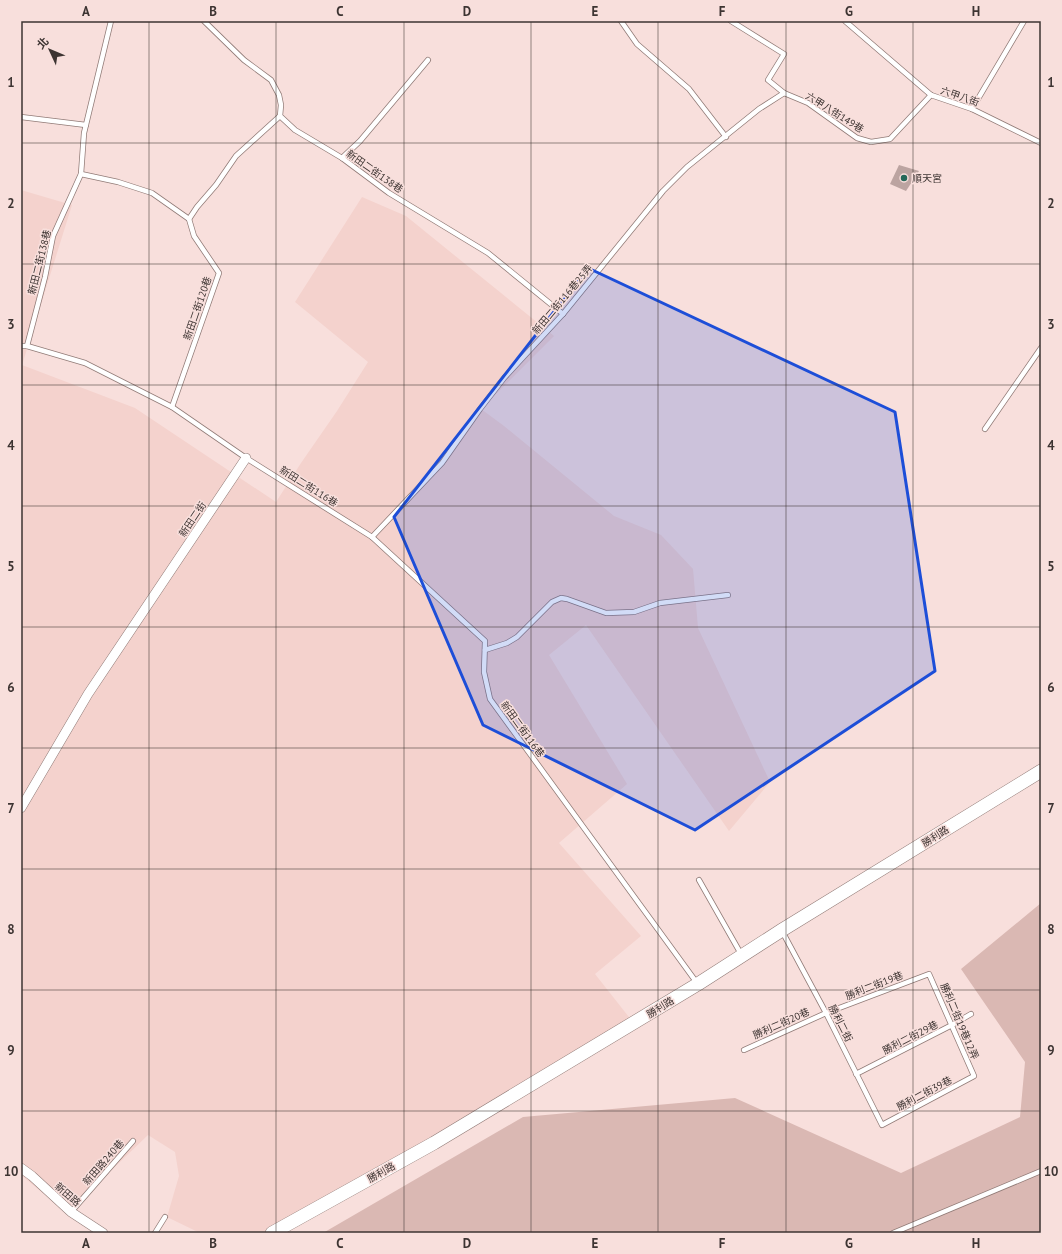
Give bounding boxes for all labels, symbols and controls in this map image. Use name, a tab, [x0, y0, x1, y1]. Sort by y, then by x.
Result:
text: A	[82, 3, 90, 20]
text: B	[209, 3, 217, 20]
text: C	[336, 3, 344, 20]
text: D	[463, 3, 471, 20]
text: E	[592, 3, 599, 20]
text: F	[719, 3, 726, 20]
text: G	[845, 3, 853, 20]
text: H	[972, 3, 980, 20]
north arrow	[30, 30, 70, 70]
text: 北	[34, 34, 52, 52]
text: 1	[7, 74, 15, 91]
text: 1	[1047, 74, 1055, 91]
street label: 六甲八街	[939, 84, 981, 109]
street label: 六甲八街149巷	[803, 89, 866, 136]
street label: 新田二街138巷	[344, 147, 406, 196]
place label: 順天宮	[912, 172, 942, 185]
marker: 順天宮	[899, 173, 909, 183]
text: 2	[7, 195, 15, 212]
text: 2	[1047, 195, 1055, 212]
street label: 新田二街138巷	[25, 228, 54, 296]
street label: 新田二街116巷25弄	[529, 262, 595, 337]
street label: 新田二街120巷	[181, 275, 214, 342]
text: 3	[7, 316, 15, 333]
text: 3	[1047, 316, 1055, 333]
text: 4	[7, 437, 15, 454]
text: 4	[1047, 437, 1055, 454]
street label: 新田二街116巷	[277, 463, 340, 510]
street label: 新田二街	[176, 499, 209, 539]
text: 5	[7, 558, 15, 575]
text: 5	[1047, 558, 1055, 575]
text: 6	[7, 679, 15, 696]
text: 6	[1047, 679, 1055, 696]
street label: 新田二街116巷	[498, 699, 547, 760]
text: 7	[7, 800, 15, 817]
text: 7	[1047, 800, 1055, 817]
street label: 勝利路	[919, 823, 951, 850]
text: 8	[7, 921, 15, 938]
text: 8	[1047, 921, 1055, 938]
street label: 勝利二街19巷	[843, 968, 905, 1002]
street label: 勝利二街19巷12弄	[938, 981, 982, 1061]
street label: 勝利路	[644, 994, 676, 1021]
street label: 勝利二街	[826, 1002, 855, 1044]
street label: 勝利二街20巷	[751, 1005, 812, 1042]
street label: 勝利二街29巷	[880, 1018, 940, 1057]
text: 9	[7, 1042, 15, 1059]
text: 9	[1047, 1042, 1055, 1059]
street label: 勝利二街39巷	[894, 1073, 954, 1113]
street label: 新田路240巷	[80, 1137, 127, 1188]
street label: 勝利路	[365, 1159, 398, 1185]
text: 10	[4, 1163, 18, 1180]
text: 10	[1044, 1163, 1058, 1180]
street label: 新田路	[52, 1180, 83, 1209]
text: A	[82, 1235, 90, 1252]
text: B	[209, 1235, 217, 1252]
text: C	[336, 1235, 344, 1252]
text: D	[463, 1235, 471, 1252]
text: E	[592, 1235, 599, 1252]
text: F	[719, 1235, 726, 1252]
text: G	[845, 1235, 853, 1252]
text: H	[972, 1235, 980, 1252]

